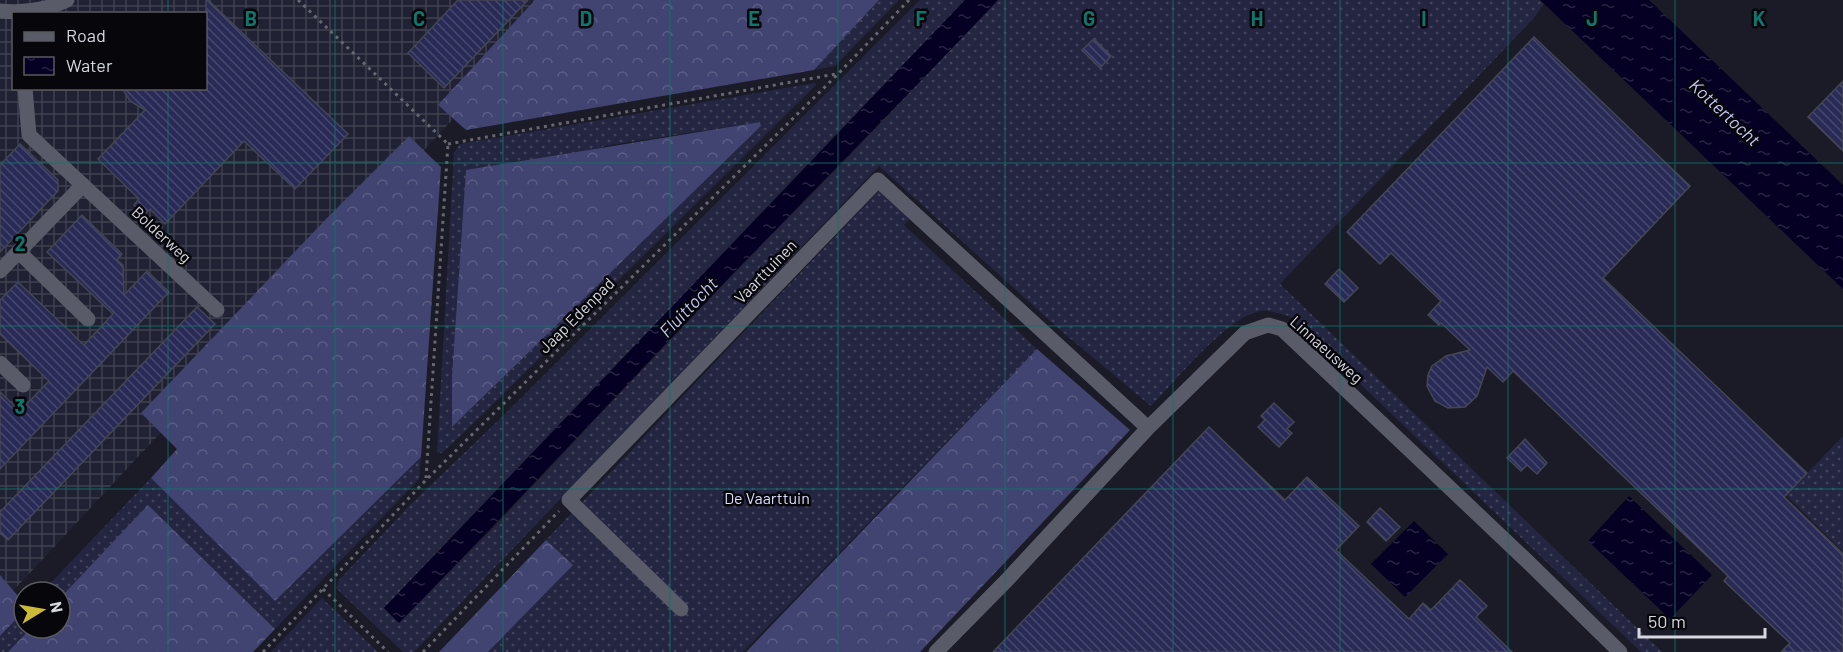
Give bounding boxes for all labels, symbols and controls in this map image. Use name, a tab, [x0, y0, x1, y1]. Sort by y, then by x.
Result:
text: B	[245, 6, 257, 30]
text: C	[413, 6, 425, 30]
text: D	[580, 6, 592, 30]
text: E	[748, 6, 760, 30]
text: F	[915, 6, 927, 30]
text: G	[1083, 6, 1095, 30]
text: H	[1251, 6, 1263, 30]
text: I	[1421, 6, 1427, 30]
text: J	[1586, 6, 1598, 30]
text: K	[1753, 6, 1766, 30]
legend	[12, 12, 207, 90]
text: Road	[66, 24, 106, 46]
text: Water	[66, 54, 113, 76]
water label: Kottertocht	[1685, 74, 1765, 151]
street label: Bolderweg	[128, 202, 196, 266]
text: 2	[14, 231, 26, 255]
street label: Vaarttuinen	[730, 235, 800, 307]
water label: Fluittocht	[654, 272, 722, 341]
street label: Jaap Edenpad	[534, 273, 618, 357]
street label: Linnaeusweg	[1287, 311, 1367, 387]
text: 3	[15, 394, 25, 418]
park label: De Vaarttuin	[724, 488, 810, 507]
north arrow	[12, 580, 72, 640]
text: N	[47, 600, 68, 614]
scale bar	[1639, 601, 1765, 639]
text: 50 m	[1648, 610, 1686, 632]

